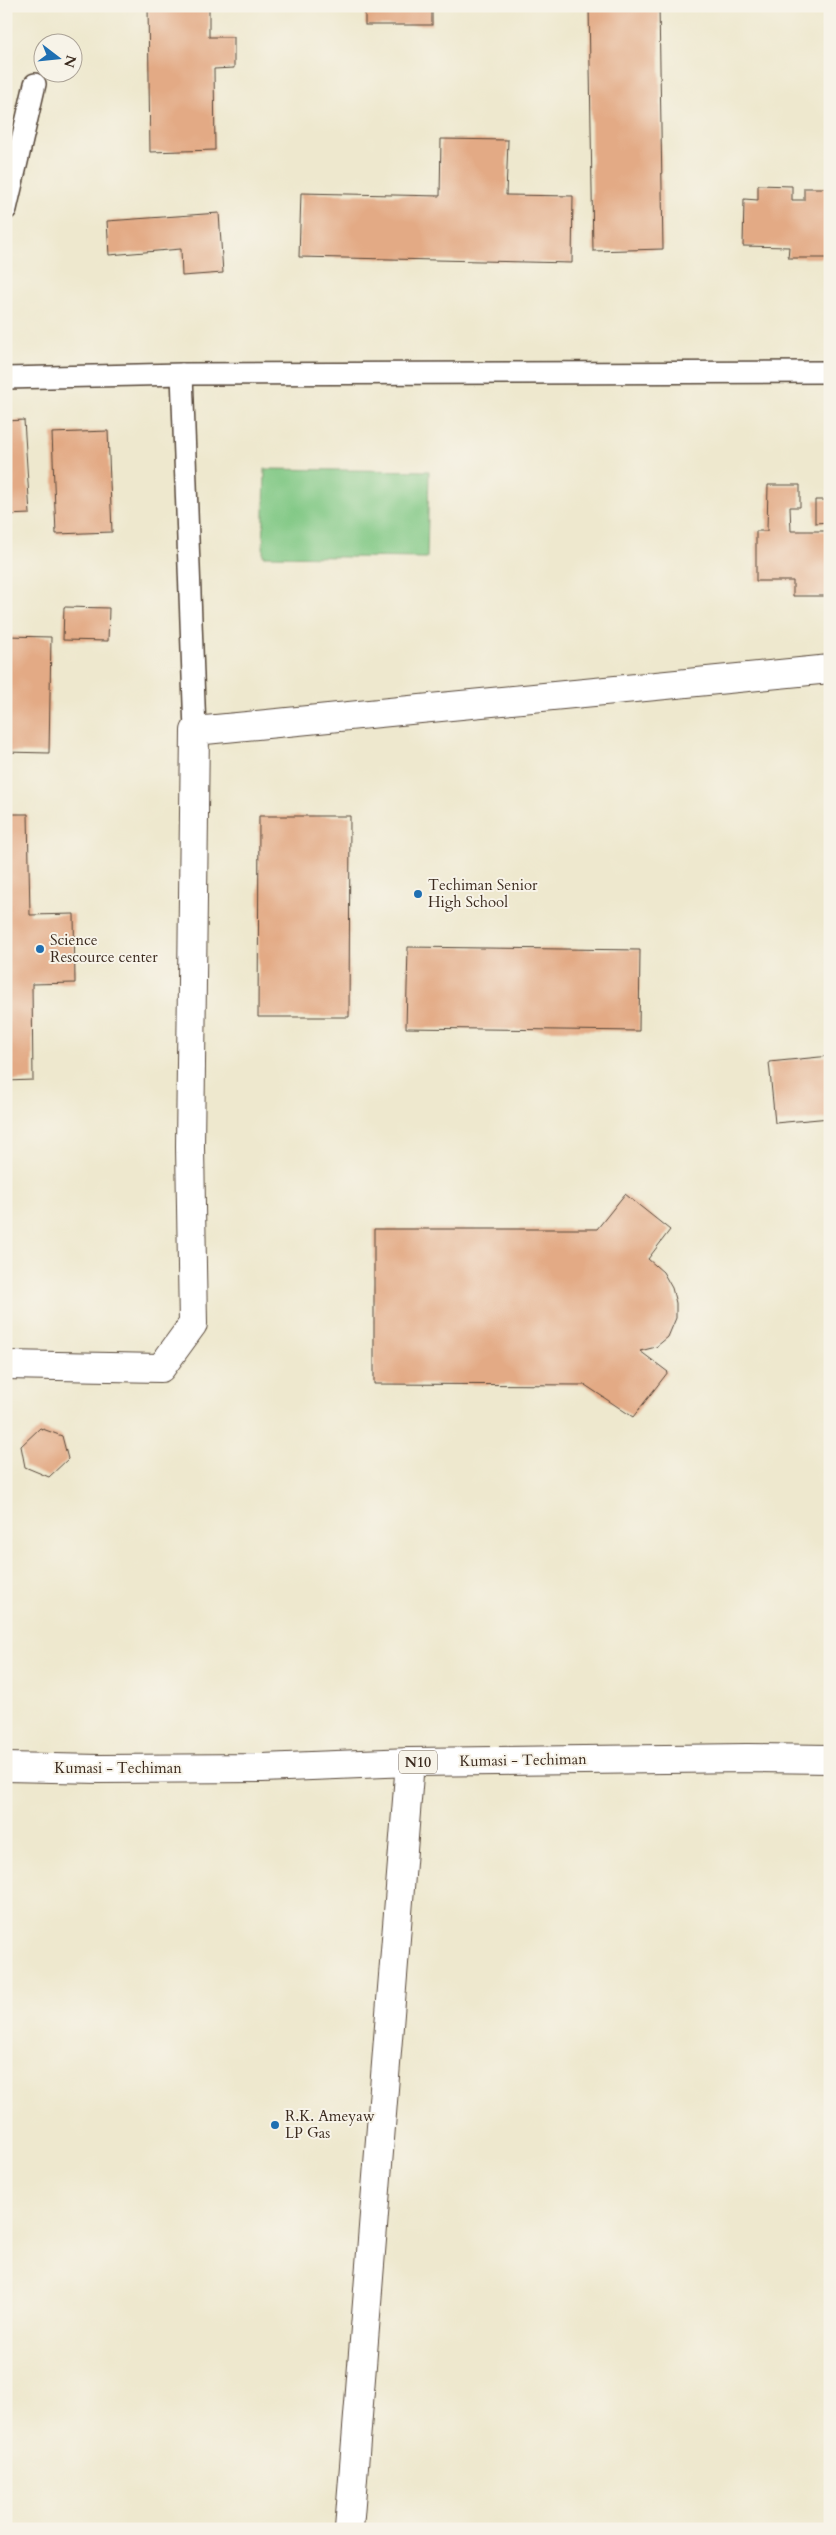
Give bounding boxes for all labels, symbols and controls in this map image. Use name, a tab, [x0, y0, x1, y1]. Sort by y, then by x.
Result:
north arrow	[32, 32, 82, 82]
text: N	[59, 53, 81, 70]
place label: Techiman Senior High School	[428, 875, 538, 912]
marker: Techiman Senior High School	[412, 888, 424, 900]
place label: Science Rescource center	[50, 930, 158, 967]
marker: Science Rescource center	[34, 943, 46, 955]
street label: Kumasi - Techiman	[459, 1749, 587, 1771]
road number: N10	[399, 1750, 437, 1774]
street label: Kumasi - Techiman	[54, 1758, 182, 1778]
place label: R.K. Ameyaw LP Gas	[285, 2106, 375, 2143]
marker: R.K. Ameyaw LP Gas	[269, 2119, 281, 2131]

